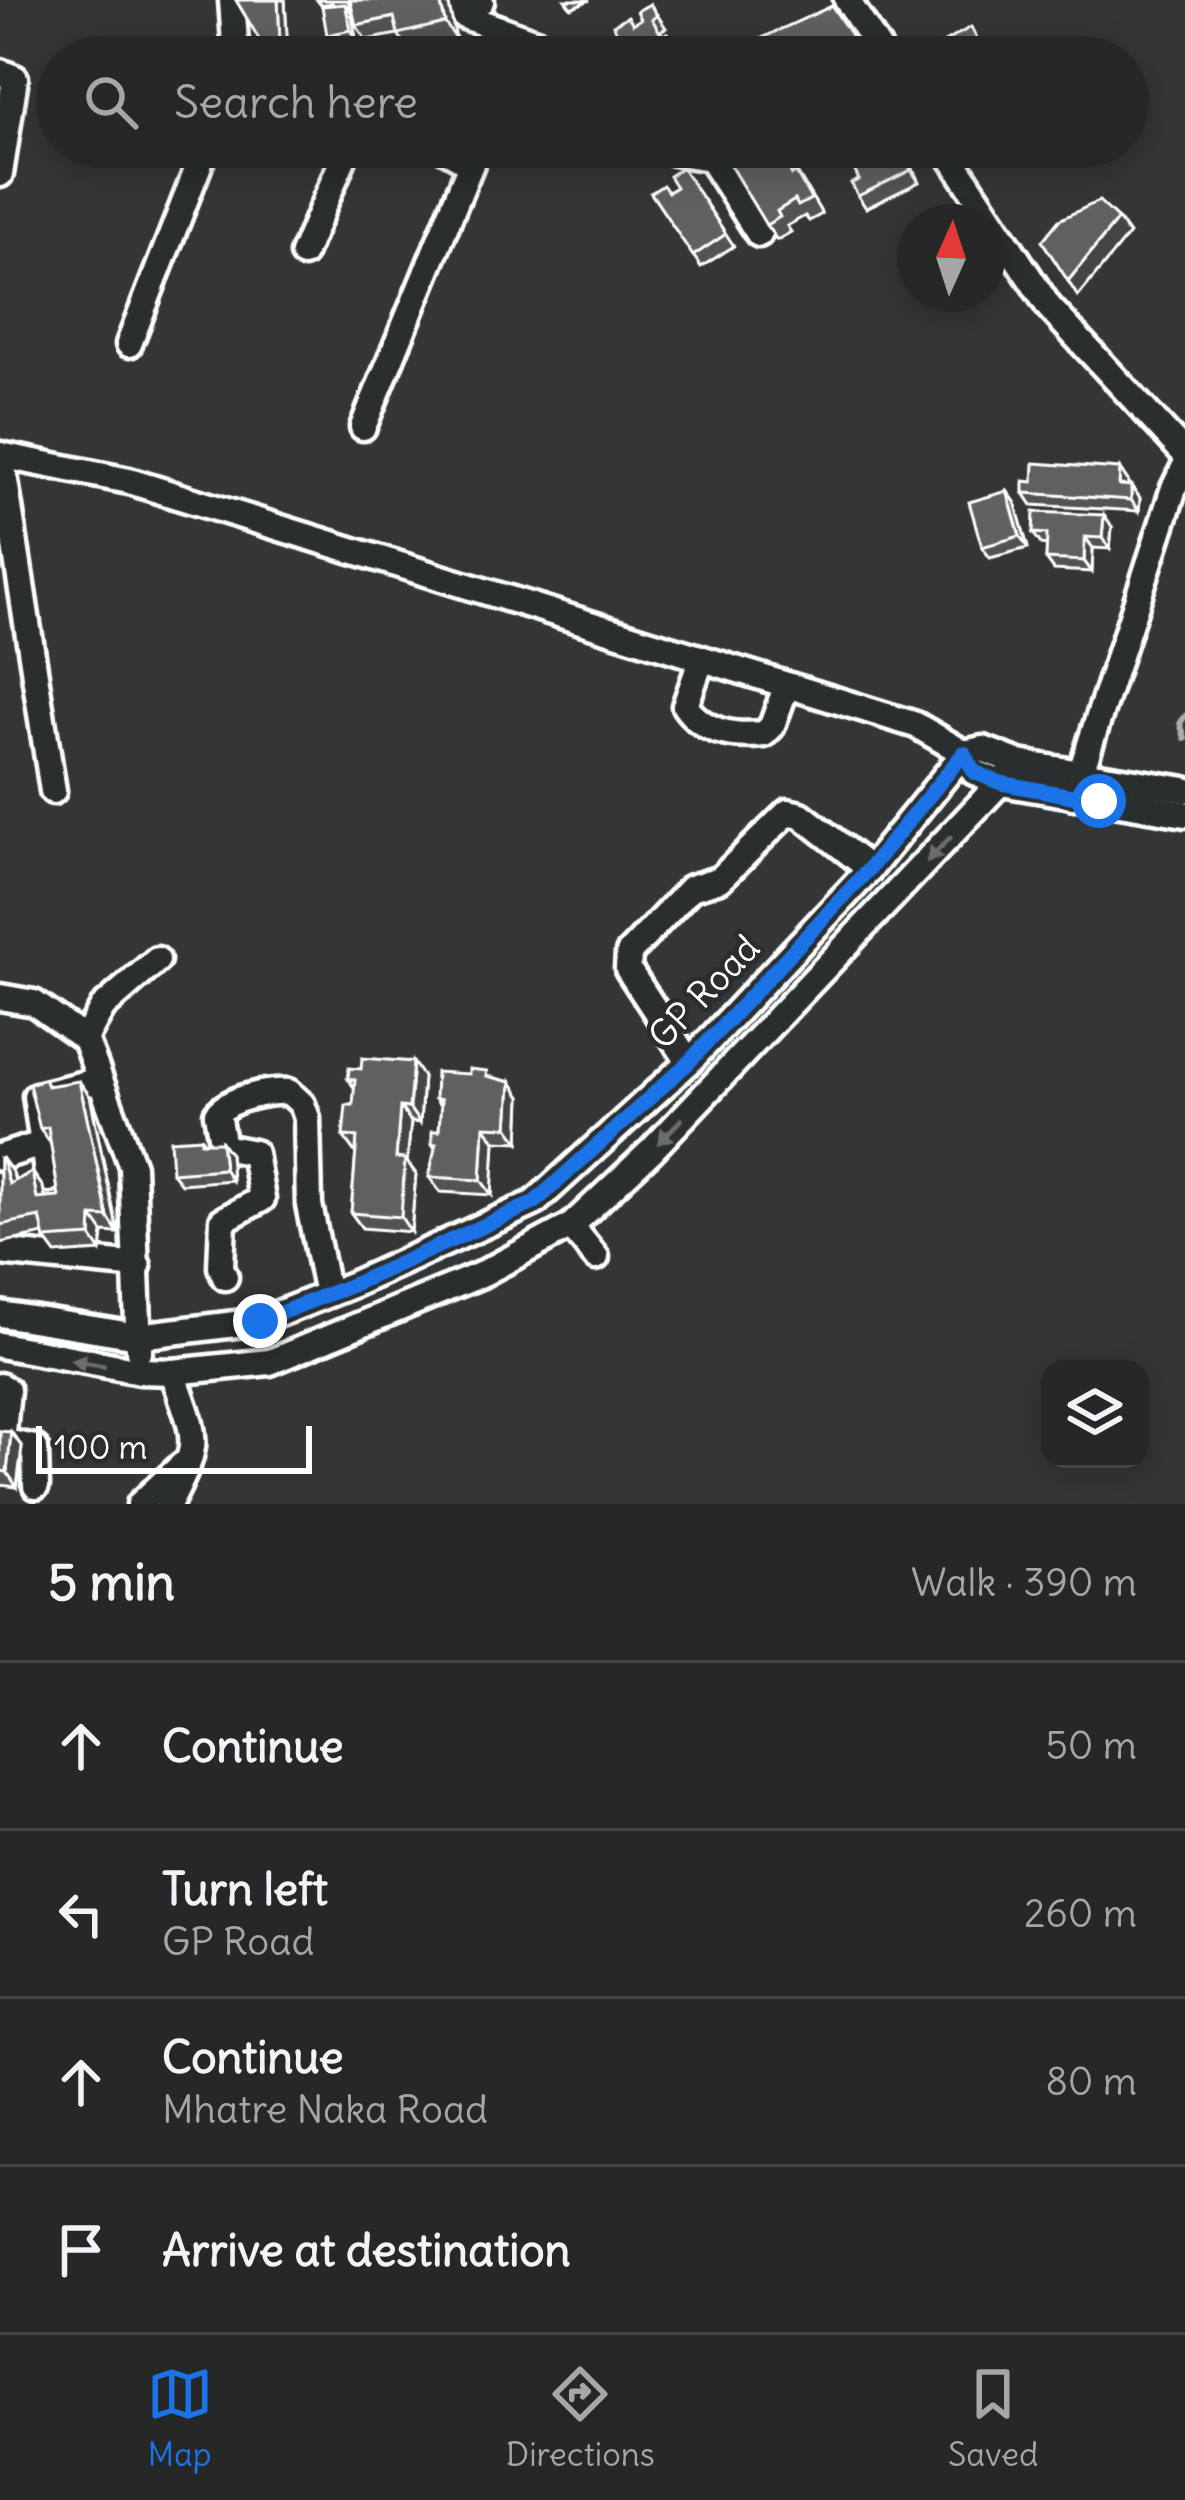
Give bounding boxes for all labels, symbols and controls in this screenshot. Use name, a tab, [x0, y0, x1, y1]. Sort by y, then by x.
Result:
search box	[36, 36, 1149, 168]
icon: search	[78, 69, 144, 135]
text: Search here	[174, 74, 418, 130]
north arrow	[897, 204, 1005, 312]
route start	[1072, 774, 1126, 828]
one-way arrow	[925, 834, 953, 863]
street label: GP Road	[639, 926, 769, 1058]
one-way arrow	[656, 1116, 684, 1145]
route end	[233, 1294, 287, 1348]
one-way arrow	[68, 1353, 106, 1372]
map controls	[1041, 1360, 1149, 1468]
button: layers	[1041, 1360, 1149, 1468]
scale bar	[36, 1420, 312, 1473]
text: 100 m	[54, 1426, 147, 1468]
text: 5 min	[48, 1550, 175, 1614]
text: Walk · 390 m	[911, 1558, 1137, 1607]
icon: ahead	[48, 1713, 114, 1779]
text: Continue	[162, 1718, 344, 1774]
text: 50 m	[1045, 1721, 1137, 1770]
text: Turn left	[162, 1861, 328, 1917]
icon: left	[48, 1881, 114, 1947]
text: 260 m	[1024, 1889, 1137, 1938]
text: GP Road	[162, 1917, 314, 1966]
text: Continue	[162, 2029, 344, 2085]
icon: ahead	[48, 2049, 114, 2115]
text: 80 m	[1045, 2057, 1137, 2106]
text: Mhatre Naka Road	[162, 2085, 488, 2134]
icon: arrive	[48, 2217, 114, 2283]
text: Arrive at destination	[162, 2222, 571, 2278]
tab: Map	[147, 2361, 213, 2475]
tab: Directions	[506, 2361, 655, 2475]
tab: Saved	[948, 2361, 1038, 2475]

